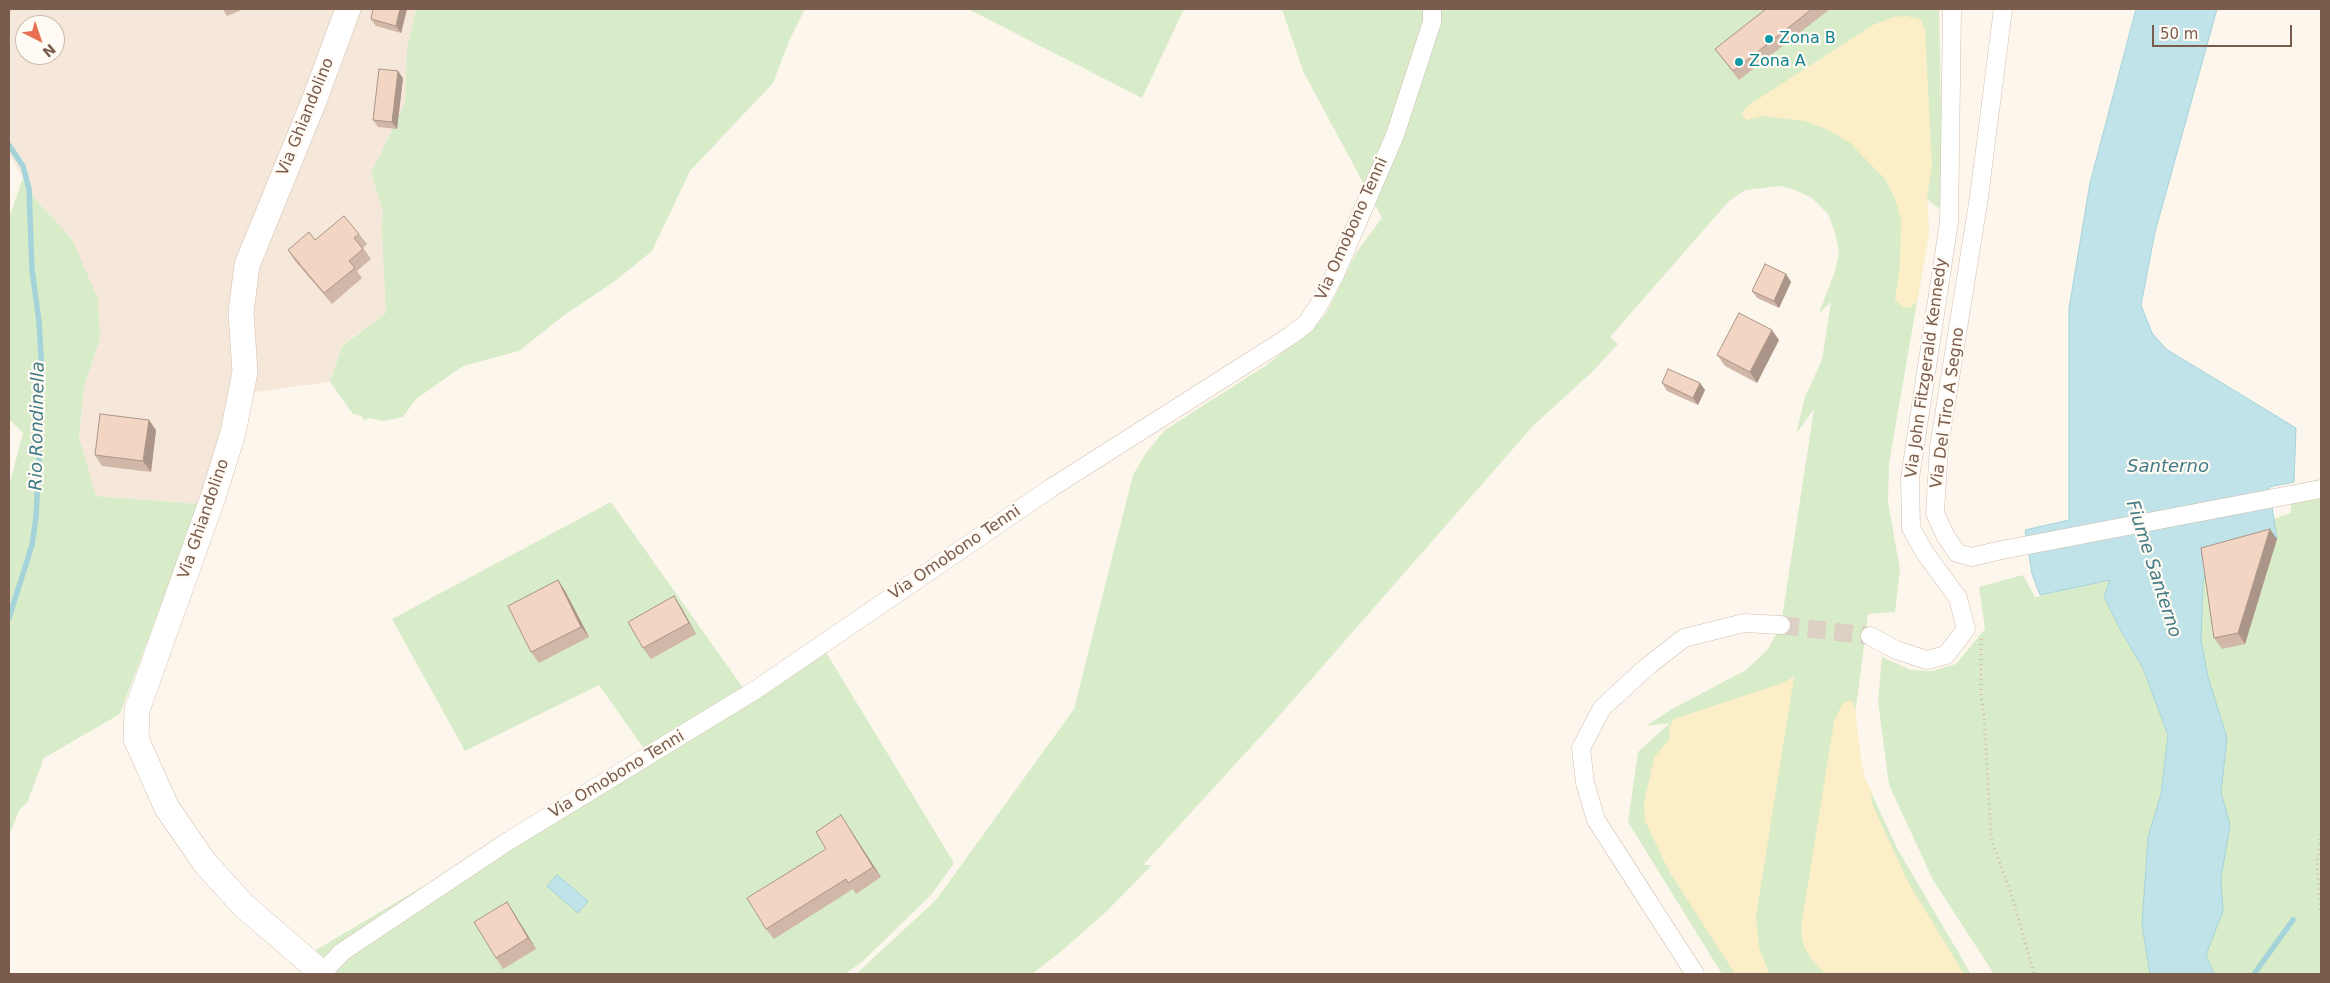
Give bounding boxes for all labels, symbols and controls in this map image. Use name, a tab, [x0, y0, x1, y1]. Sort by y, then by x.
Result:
north arrow	[15, 15, 65, 65]
scale bar	[2155, 15, 2295, 47]
text: 50 m	[2160, 25, 2198, 43]
place label: Zona B	[1779, 29, 1836, 49]
marker: Zona B	[1763, 33, 1775, 45]
text: N	[40, 41, 59, 60]
place label: Zona A	[1749, 52, 1806, 72]
street label: Via Ghiandolino	[274, 55, 338, 179]
marker: Zona A	[1733, 56, 1745, 68]
street label: Via Omobono Tenni	[1312, 155, 1392, 303]
street label: Via John Fitzgerald Kennedy	[1902, 257, 1952, 479]
street label: Via Del Tiro A Segno	[1927, 326, 1969, 490]
water label: Rio Rondinella	[26, 361, 50, 491]
street label: Via Ghiandolino	[174, 456, 234, 582]
water label: Santerno	[2127, 456, 2209, 478]
water label: Fiume Santerno	[2121, 498, 2185, 640]
street label: Via Omobono Tenni	[886, 502, 1024, 604]
street label: Via Omobono Tenni	[546, 727, 688, 823]

